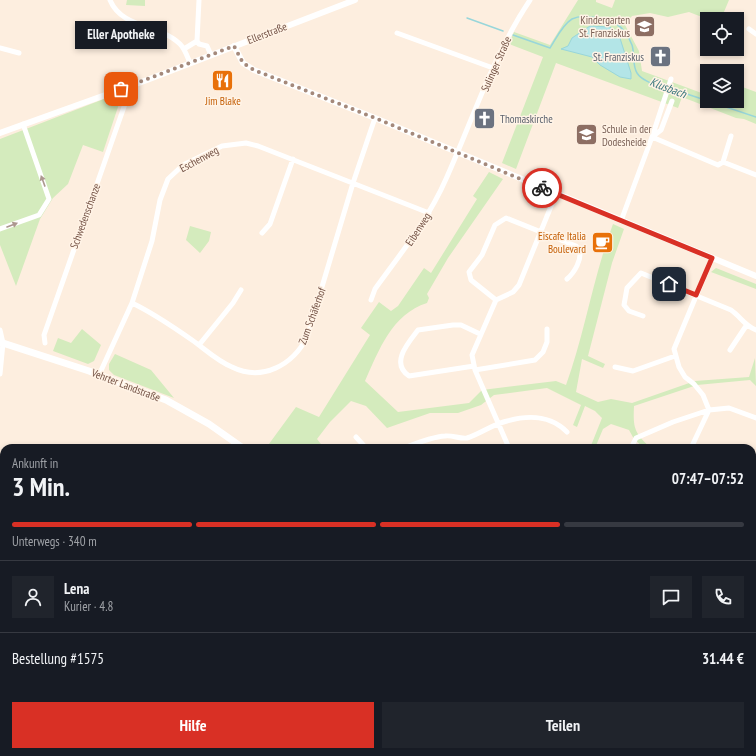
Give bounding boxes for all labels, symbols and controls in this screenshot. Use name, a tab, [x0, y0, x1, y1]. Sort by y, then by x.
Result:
map controls	[700, 12, 744, 108]
button: locate	[700, 12, 744, 56]
place label: Kindergarten St. Franziskus	[579, 13, 630, 40]
school or university icon: Kindergarten St. Franziskus	[632, 13, 658, 39]
street label: Ellerstraße	[245, 19, 289, 47]
callout: Eller Apotheke	[75, 21, 167, 49]
text: Eller Apotheke	[87, 26, 155, 43]
street label: Sulinger Straße	[478, 34, 515, 94]
church icon: St. Franziskus	[647, 44, 673, 70]
place label: St. Franziskus	[593, 50, 644, 64]
button: layers	[700, 64, 744, 108]
restaurant icon: Jim Blake	[210, 68, 236, 94]
pin	[104, 72, 138, 106]
water label: Klusbach	[648, 74, 689, 102]
icon: bag	[110, 78, 132, 100]
place label: Jim Blake	[204, 94, 241, 108]
church icon: Thomaskirche	[471, 106, 497, 132]
place label: Thomaskirche	[500, 112, 553, 126]
school or university icon: Schule in der Dodesheide	[574, 122, 600, 148]
place label: Schule in der Dodesheide	[602, 122, 652, 149]
street label: Eschenweg	[177, 143, 221, 175]
courier	[522, 168, 562, 208]
one-way arrow	[39, 174, 45, 186]
icon: bike	[531, 177, 553, 199]
street label: Schwedenschanze	[67, 181, 103, 251]
street label: Eibenweg	[402, 210, 434, 248]
one-way arrow	[7, 221, 19, 227]
place label: Eiscafe Italia Boulevard	[538, 229, 586, 256]
cafe icon: Eiscafe Italia Boulevard	[589, 229, 615, 255]
pin	[652, 267, 686, 301]
icon: home	[658, 273, 680, 295]
street label: Zum Schäferhof	[295, 285, 329, 346]
street label: Vehrter Landstraße	[89, 365, 163, 405]
text: Ankunft in	[12, 455, 58, 472]
text: 07:47–07:52	[672, 469, 744, 488]
text: 3 Min.	[12, 470, 70, 503]
text: Unterwegs · 340 m	[12, 533, 97, 550]
button: person	[12, 576, 54, 618]
button: chat	[650, 576, 692, 618]
button: phone	[702, 576, 744, 618]
text: Lena	[64, 579, 89, 598]
text: Kurier · 4.8	[64, 598, 113, 615]
text: Bestellung #1575	[12, 649, 104, 668]
text: 31.44 €	[702, 649, 744, 668]
button: Hilfe	[12, 702, 374, 748]
button: Teilen	[382, 702, 744, 748]

